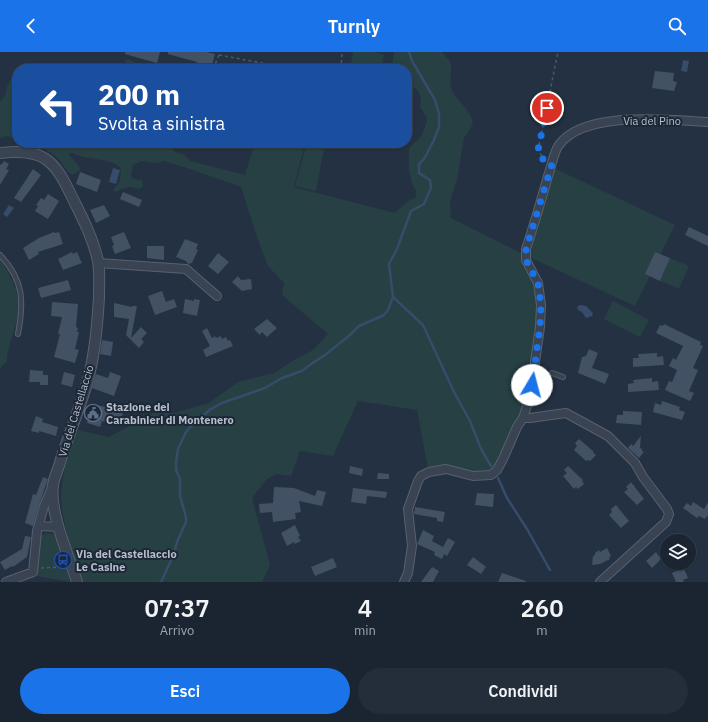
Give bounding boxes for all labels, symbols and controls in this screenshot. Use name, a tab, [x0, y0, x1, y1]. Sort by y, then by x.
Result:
icon: back	[20, 15, 42, 37]
text: Turnly	[328, 15, 380, 38]
icon: search	[666, 15, 688, 37]
text: 200 m	[98, 76, 180, 113]
icon: left	[32, 80, 84, 132]
pin	[530, 91, 564, 125]
icon: arrive	[536, 97, 558, 119]
text: Svolta a sinistra	[98, 112, 225, 135]
street label: Via del Pino	[623, 114, 681, 128]
street label: Via del Castellaccio	[55, 363, 97, 459]
position arrow	[511, 364, 553, 406]
place label: Stazione dei Carabinieri di Montenero	[106, 400, 234, 427]
public building icon: Stazione dei Carabinieri di Montenero	[83, 403, 103, 423]
map controls	[660, 534, 696, 570]
button: layers	[660, 534, 696, 570]
place label: Via del Castellaccio Le Casine	[76, 547, 177, 574]
bus stop icon: Via del Castellaccio Le Casine	[53, 550, 73, 570]
text: 07:37	[144, 592, 210, 624]
text: 4	[358, 592, 372, 624]
text: 260	[520, 592, 564, 624]
text: Arrivo	[160, 622, 194, 639]
text: min	[354, 622, 376, 639]
text: m	[536, 622, 548, 639]
button: Esci	[20, 668, 350, 714]
button: Condividi	[358, 668, 688, 714]

